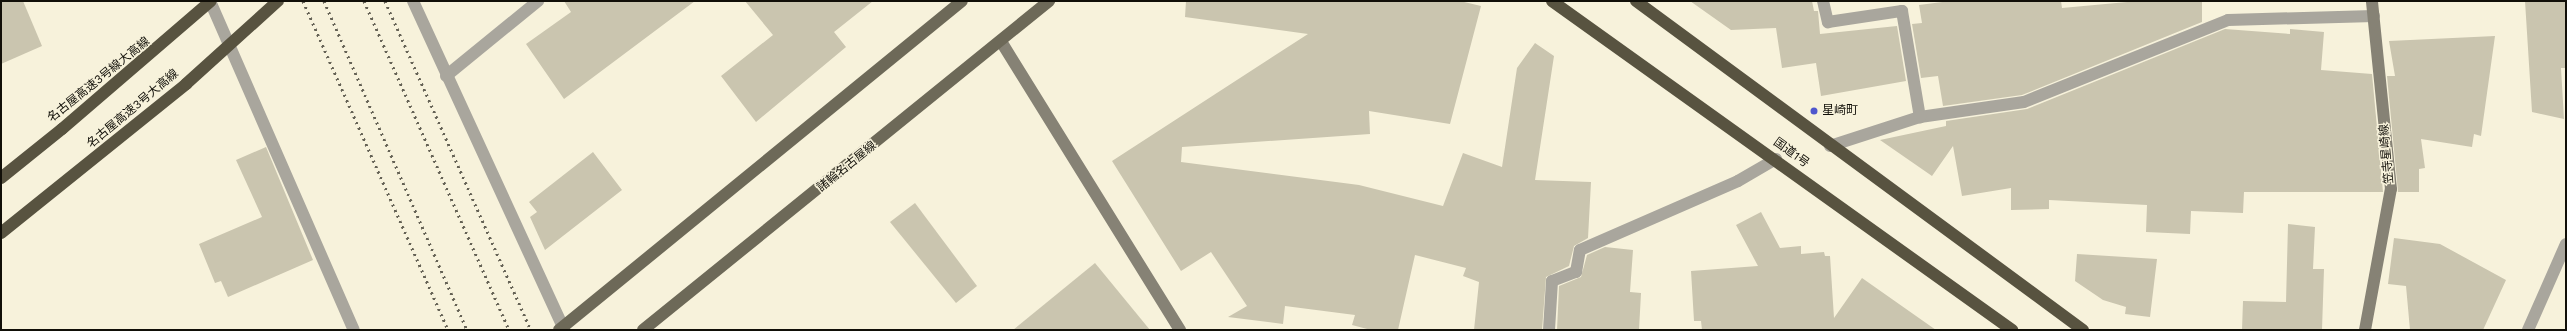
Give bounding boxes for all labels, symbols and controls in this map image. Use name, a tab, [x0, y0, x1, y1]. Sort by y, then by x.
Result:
street label: 名古屋高速3号線大高線	[45, 34, 153, 126]
street label: 名古屋高速3号大高線	[84, 67, 182, 151]
place label: 星崎町	[1822, 104, 1858, 118]
marker: 星崎町	[1809, 106, 1819, 116]
street label: 笠寺星崎線	[2377, 123, 2397, 185]
street label: 国道1号	[1770, 135, 1812, 171]
street label: 諸輪名古屋線	[814, 139, 880, 195]

